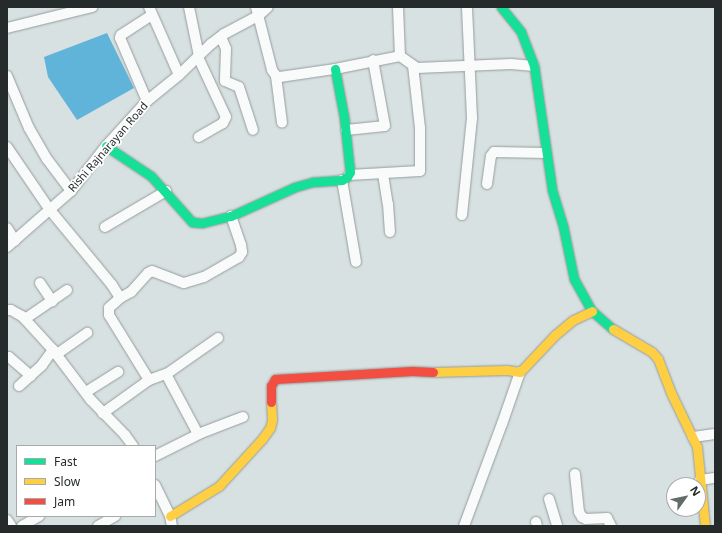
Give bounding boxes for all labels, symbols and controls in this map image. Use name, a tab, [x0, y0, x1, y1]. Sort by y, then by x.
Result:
street label: Rishi Rajnarayan Road	[65, 99, 151, 195]
legend	[16, 445, 156, 517]
text: Fast	[54, 453, 77, 470]
text: Slow	[54, 473, 80, 490]
north arrow	[666, 477, 706, 517]
text: N	[687, 483, 704, 499]
text: Jam	[54, 493, 75, 510]

